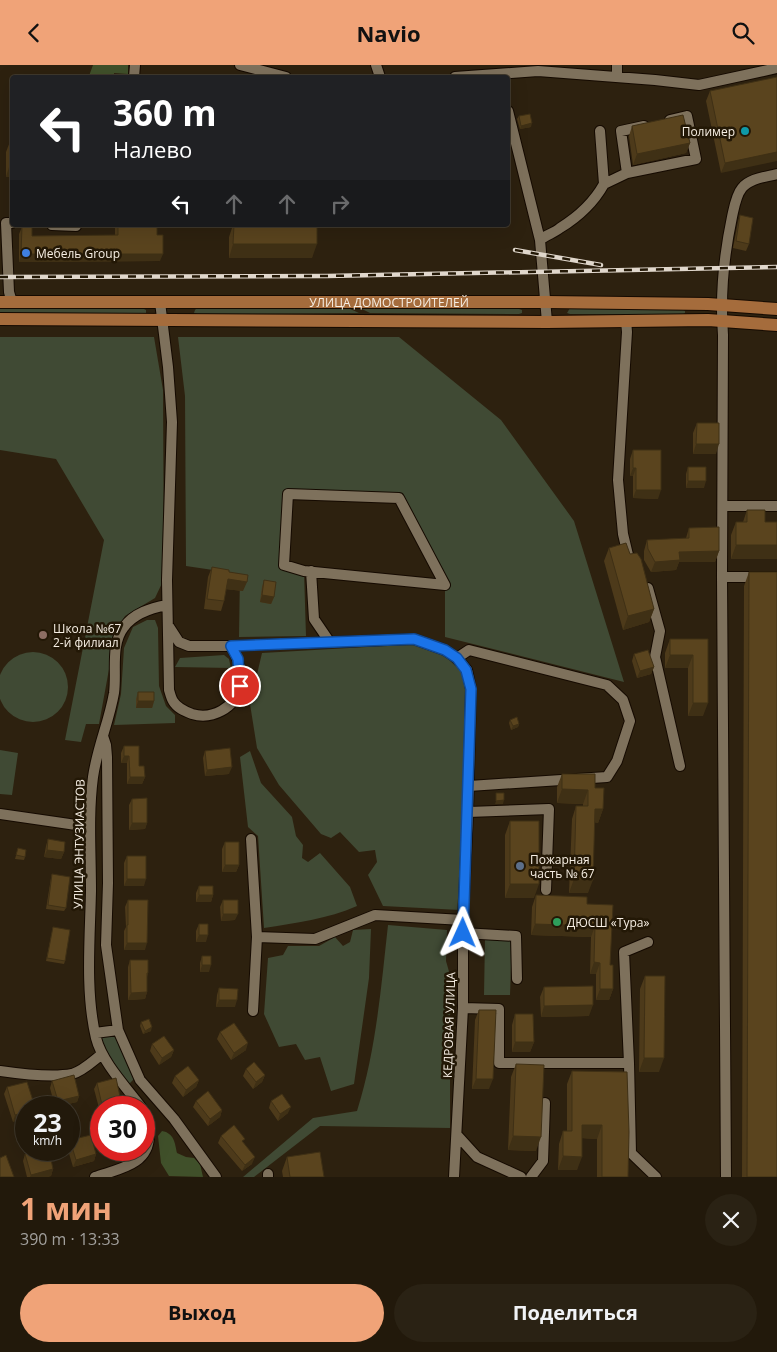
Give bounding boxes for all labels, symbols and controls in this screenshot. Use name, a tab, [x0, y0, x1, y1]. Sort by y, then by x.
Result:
text: Navio	[356, 18, 421, 48]
icon: back	[20, 19, 48, 47]
icon: search	[729, 19, 757, 47]
text: 360 m	[113, 89, 217, 136]
icon: left	[30, 95, 95, 160]
place label: Полимер	[682, 123, 735, 140]
marker: Полимер	[739, 125, 751, 137]
text: Налево	[113, 134, 192, 164]
icon: left	[167, 190, 195, 218]
icon: ahead	[220, 190, 248, 218]
icon: ahead	[273, 190, 301, 218]
icon: right	[326, 190, 354, 218]
place label: Мебель Group	[36, 245, 120, 262]
marker: Мебель Group	[20, 247, 32, 259]
street label: УЛИЦА ДОМОСТРОИТЕЛЕЙ	[309, 294, 469, 311]
place label: Школа №67 2-й филиал	[53, 620, 122, 651]
marker: Школа №67 2-й филиал	[37, 629, 49, 641]
pin	[219, 665, 261, 707]
icon: arrive	[226, 672, 254, 700]
street label: УЛИЦА ЭНТУЗИАСТОВ	[69, 779, 89, 909]
place label: Пожарная часть № 67	[530, 851, 595, 882]
marker: Пожарная часть № 67	[514, 860, 526, 872]
position arrow	[436, 906, 488, 958]
place label: ДЮСШ «Тура»	[567, 914, 649, 931]
marker: ДЮСШ «Тура»	[551, 916, 563, 928]
street label: КЕДРОВАЯ УЛИЦА	[439, 971, 459, 1078]
speed limit sign: 30	[90, 1096, 155, 1161]
text: 23	[33, 1105, 62, 1139]
text: km/h	[33, 1132, 62, 1149]
text: 1 мин	[20, 1188, 112, 1229]
button: close	[705, 1194, 757, 1246]
text: 390 m · 13:33	[20, 1228, 120, 1250]
button: Выход	[20, 1284, 384, 1342]
button: Поделиться	[394, 1284, 757, 1342]

